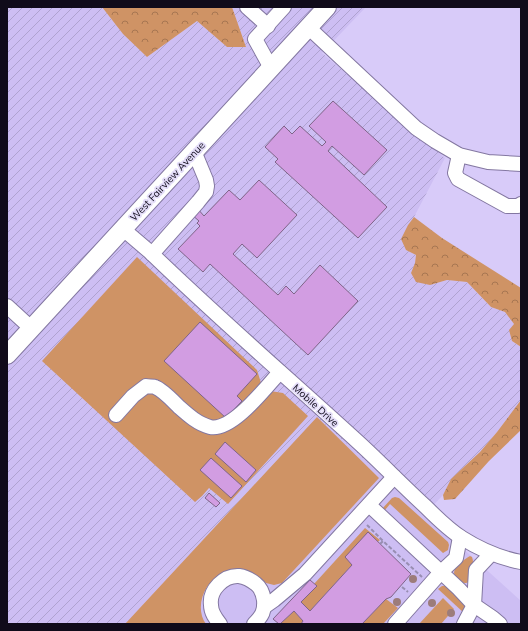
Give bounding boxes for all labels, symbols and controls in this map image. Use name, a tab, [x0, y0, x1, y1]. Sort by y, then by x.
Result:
street label: West Fairview Avenue	[127, 139, 208, 224]
street label: Mobile Drive	[290, 381, 341, 429]

